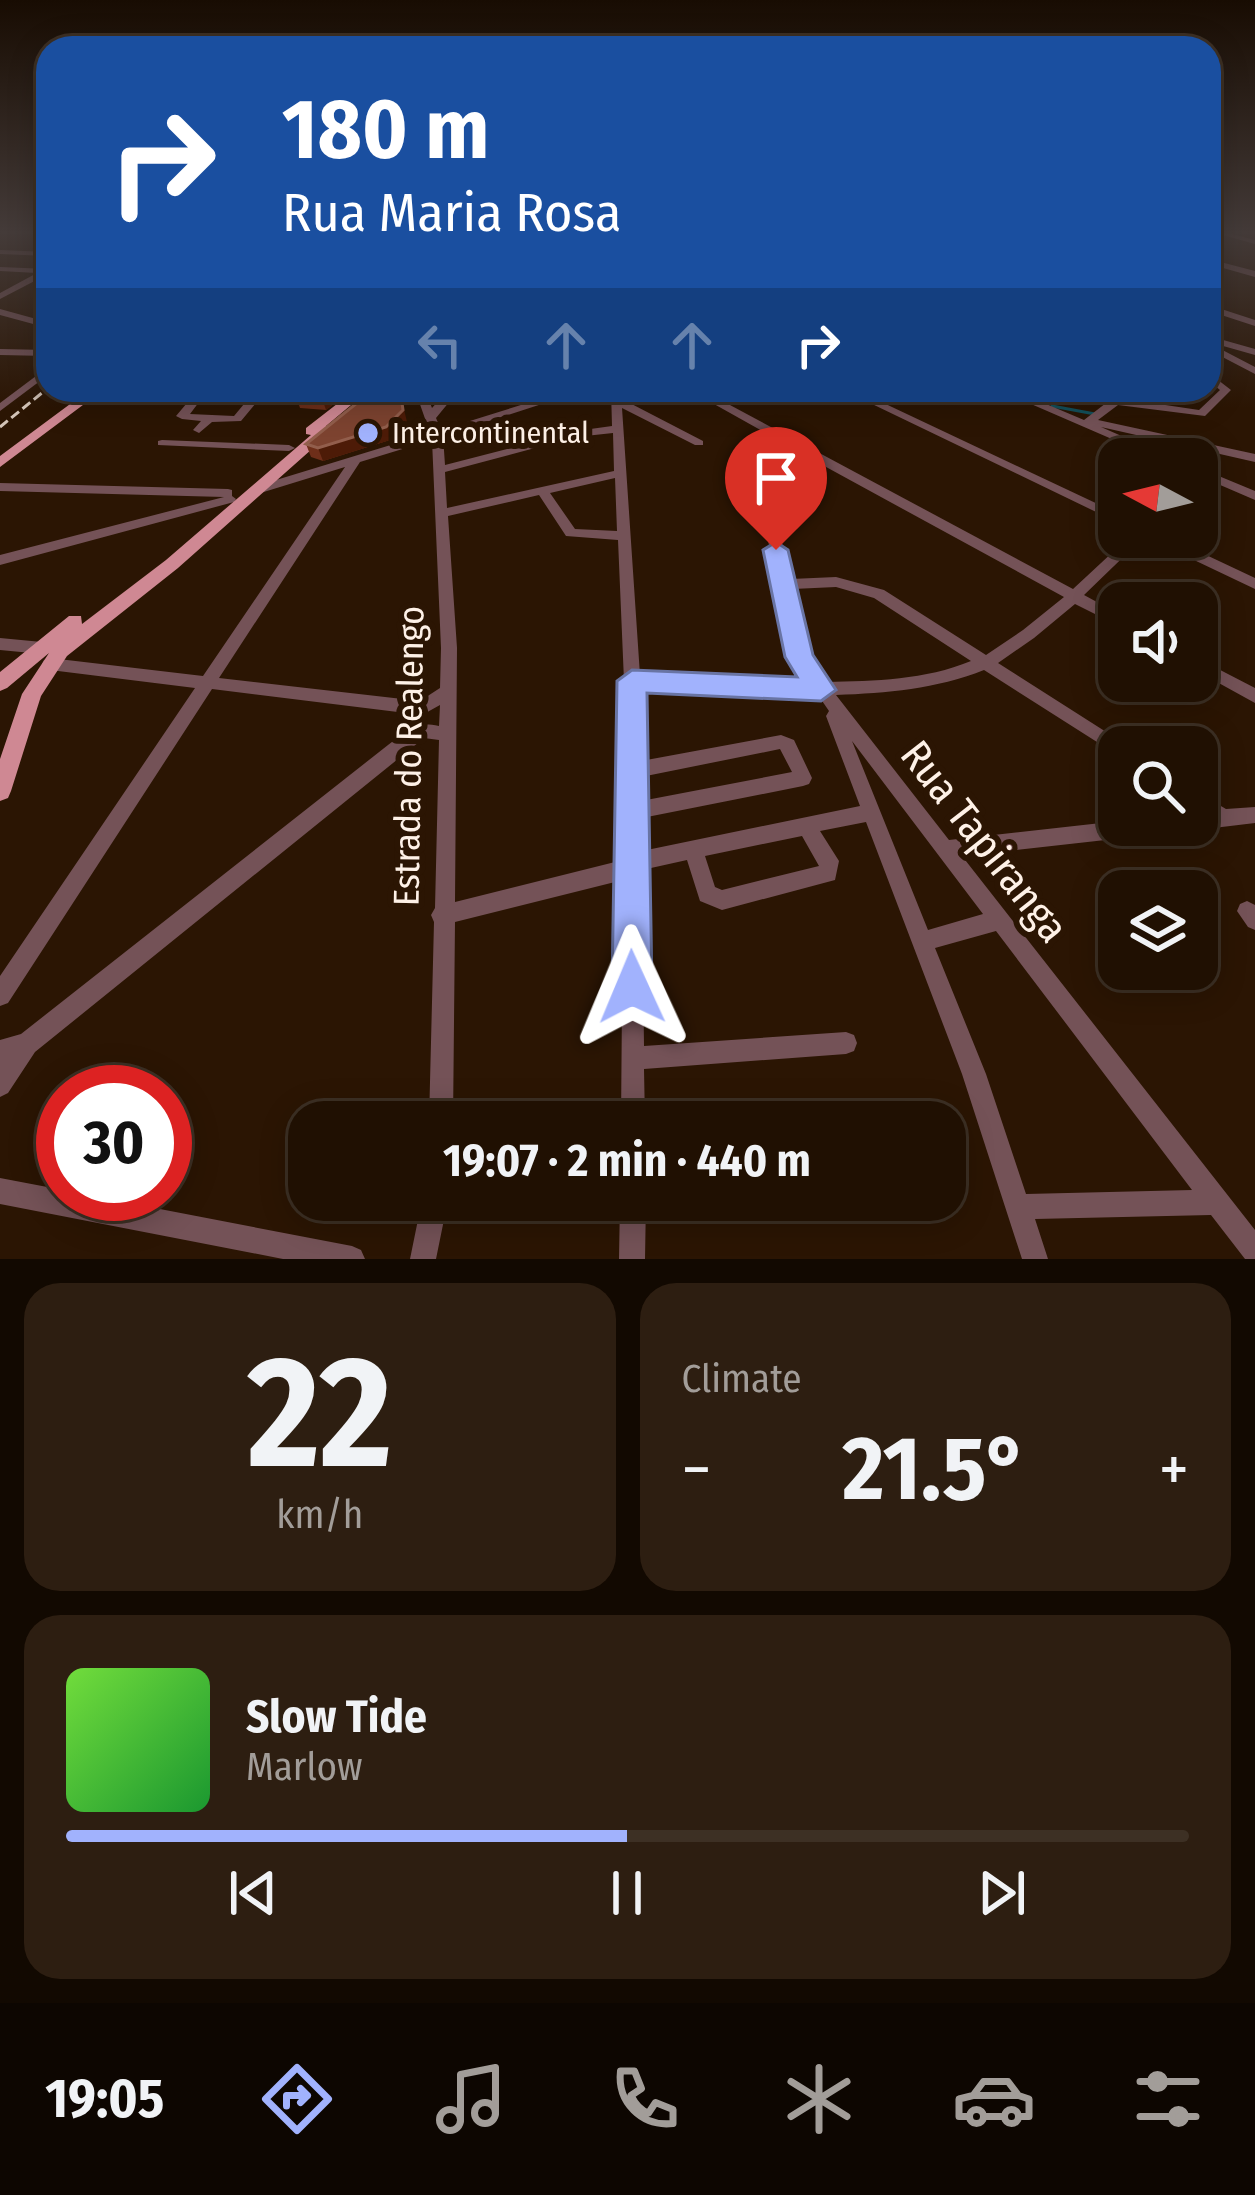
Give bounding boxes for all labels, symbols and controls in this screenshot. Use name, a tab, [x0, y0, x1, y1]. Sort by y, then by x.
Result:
text: 180 m	[282, 79, 489, 180]
icon: right	[84, 84, 240, 240]
text: Rua Maria Rosa	[282, 181, 621, 245]
icon: left	[407, 312, 473, 378]
icon: ahead	[533, 312, 599, 378]
icon: ahead	[659, 312, 725, 378]
icon: right	[785, 312, 851, 378]
place label: Intercontinental	[392, 415, 589, 451]
marker: Intercontinental	[355, 420, 381, 446]
pin	[725, 427, 827, 550]
north arrow	[1098, 438, 1218, 558]
map controls	[1098, 438, 1218, 990]
icon: arrive	[743, 445, 809, 511]
button: sound	[1098, 582, 1218, 702]
street label: Estrada do Realengo	[384, 606, 434, 906]
button: search	[1098, 726, 1218, 846]
street label: Rua Tapiranga	[890, 731, 1078, 952]
button: layers	[1098, 870, 1218, 990]
position arrow	[569, 924, 695, 1050]
speed limit sign: 30	[36, 1065, 192, 1221]
text: 19:07 · 2 min · 440 m	[443, 1134, 811, 1188]
text: 22	[248, 1320, 392, 1507]
text: Climate	[682, 1356, 802, 1402]
text: 21.5°	[843, 1415, 1028, 1523]
text: −	[682, 1430, 711, 1509]
text: +	[1159, 1430, 1189, 1509]
text: km/h	[276, 1492, 363, 1538]
text: Slow Tide	[246, 1690, 427, 1744]
text: Marlow	[246, 1744, 363, 1790]
icon: previous	[220, 1860, 286, 1926]
icon: pause	[594, 1860, 660, 1926]
icon: next	[969, 1860, 1035, 1926]
icon: directions	[255, 2057, 339, 2141]
icon: music	[429, 2057, 513, 2141]
icon: phone	[603, 2057, 687, 2141]
icon: climate	[777, 2057, 861, 2141]
icon: car	[952, 2057, 1036, 2141]
icon: filters	[1126, 2057, 1210, 2141]
text: 19:05	[45, 2067, 164, 2131]

